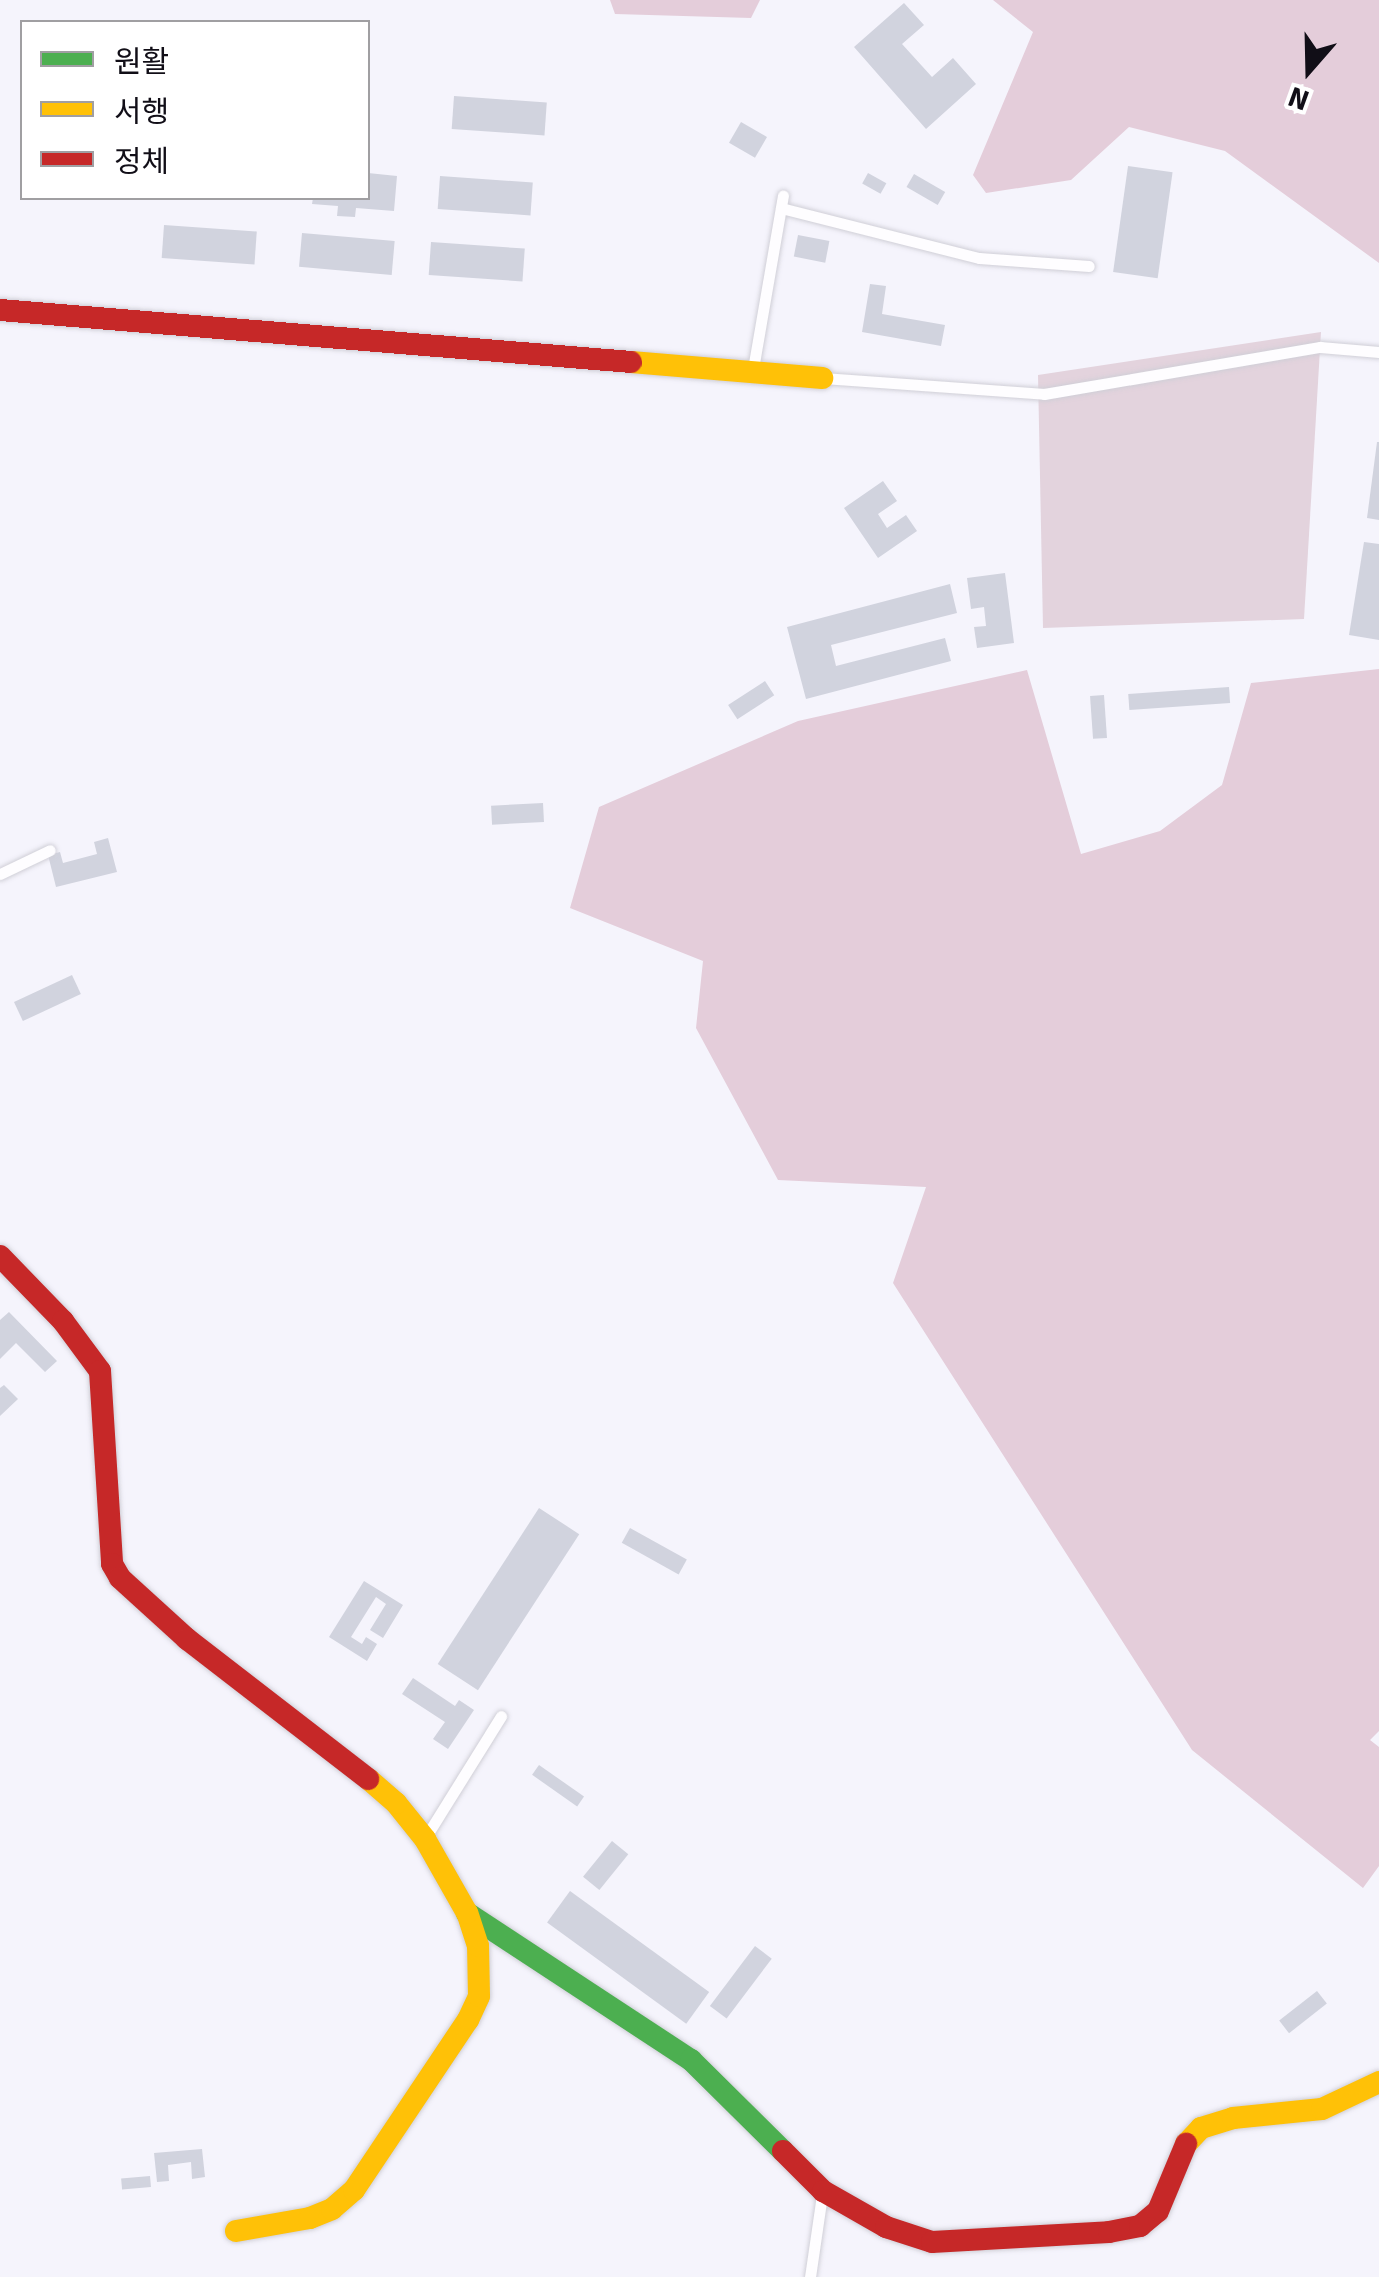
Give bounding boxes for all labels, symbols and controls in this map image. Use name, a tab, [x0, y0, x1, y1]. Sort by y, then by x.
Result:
legend	[20, 20, 370, 200]
north arrow	[1259, 20, 1359, 120]
text: 원활	[114, 44, 169, 81]
text: N	[1284, 79, 1314, 118]
text: 서행	[114, 94, 169, 131]
text: 정체	[114, 144, 169, 181]

